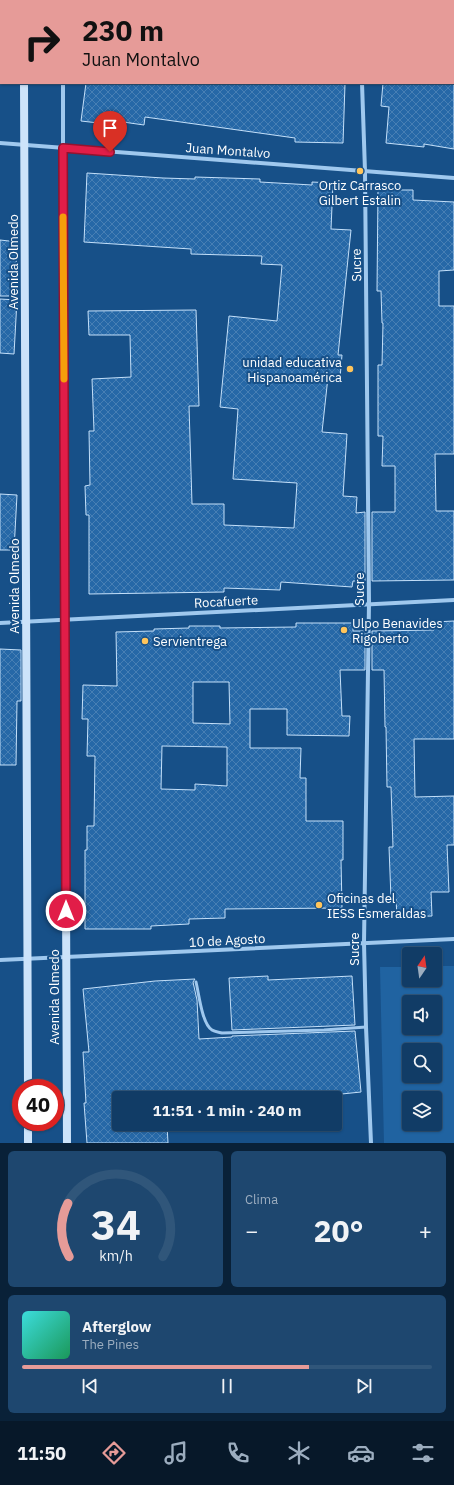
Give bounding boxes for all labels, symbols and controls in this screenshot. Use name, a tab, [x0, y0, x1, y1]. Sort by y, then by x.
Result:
text: 230 m	[82, 12, 164, 49]
icon: right	[16, 16, 68, 68]
text: Juan Montalvo	[82, 48, 200, 71]
pin	[93, 111, 127, 152]
icon: arrive	[99, 117, 121, 139]
street label: Juan Montalvo	[185, 139, 271, 162]
marker: Ortiz Carrasco Gilbert Estalin	[355, 166, 365, 176]
place label: Ortiz Carrasco Gilbert Estalin	[319, 177, 401, 209]
street label: Avenida Olmedo	[5, 214, 22, 310]
street label: Sucre	[348, 248, 365, 282]
place label: unidad educativa Hispanoamérica	[242, 354, 342, 386]
marker: unidad educativa Hispanoamérica	[345, 364, 355, 374]
street label: Avenida Olmedo	[6, 538, 23, 634]
street label: Sucre	[351, 572, 368, 606]
street label: Rocafuerte	[194, 591, 258, 612]
place label: Ulpo Benavides Rigoberto	[352, 615, 443, 647]
marker: Ulpo Benavides Rigoberto	[339, 625, 349, 635]
place label: Servientrega	[153, 633, 227, 650]
marker: Servientrega	[140, 636, 150, 646]
position arrow	[45, 890, 87, 932]
place label: Oficinas del IESS Esmeraldas	[327, 890, 426, 922]
marker: Oficinas del IESS Esmeraldas	[314, 900, 324, 910]
street label: 10 de Agosto	[188, 930, 266, 951]
street label: Sucre	[346, 932, 363, 966]
north arrow	[402, 947, 442, 987]
map controls	[402, 947, 442, 1131]
street label: Avenida Olmedo	[46, 949, 63, 1045]
button: sound	[402, 995, 442, 1035]
button: search	[402, 1043, 442, 1083]
speed limit sign: 40	[12, 1079, 64, 1131]
button: layers	[402, 1091, 442, 1131]
text: 11:51 · 1 min · 240 m	[153, 1101, 301, 1120]
text: Clima	[245, 1191, 278, 1208]
text: 34	[91, 1197, 140, 1251]
text: 20°	[313, 1211, 364, 1250]
text: −	[245, 1216, 258, 1245]
text: +	[419, 1216, 432, 1245]
text: km/h	[99, 1246, 132, 1265]
text: Afterglow	[82, 1317, 151, 1336]
text: The Pines	[82, 1336, 139, 1353]
icon: previous	[79, 1375, 101, 1397]
icon: pause	[216, 1375, 238, 1397]
icon: next	[353, 1375, 375, 1397]
icon: directions	[100, 1439, 128, 1467]
icon: music	[162, 1439, 190, 1467]
icon: phone	[224, 1439, 252, 1467]
icon: climate	[285, 1439, 313, 1467]
icon: car	[347, 1439, 375, 1467]
icon: filters	[409, 1439, 437, 1467]
text: 11:50	[17, 1442, 66, 1465]

